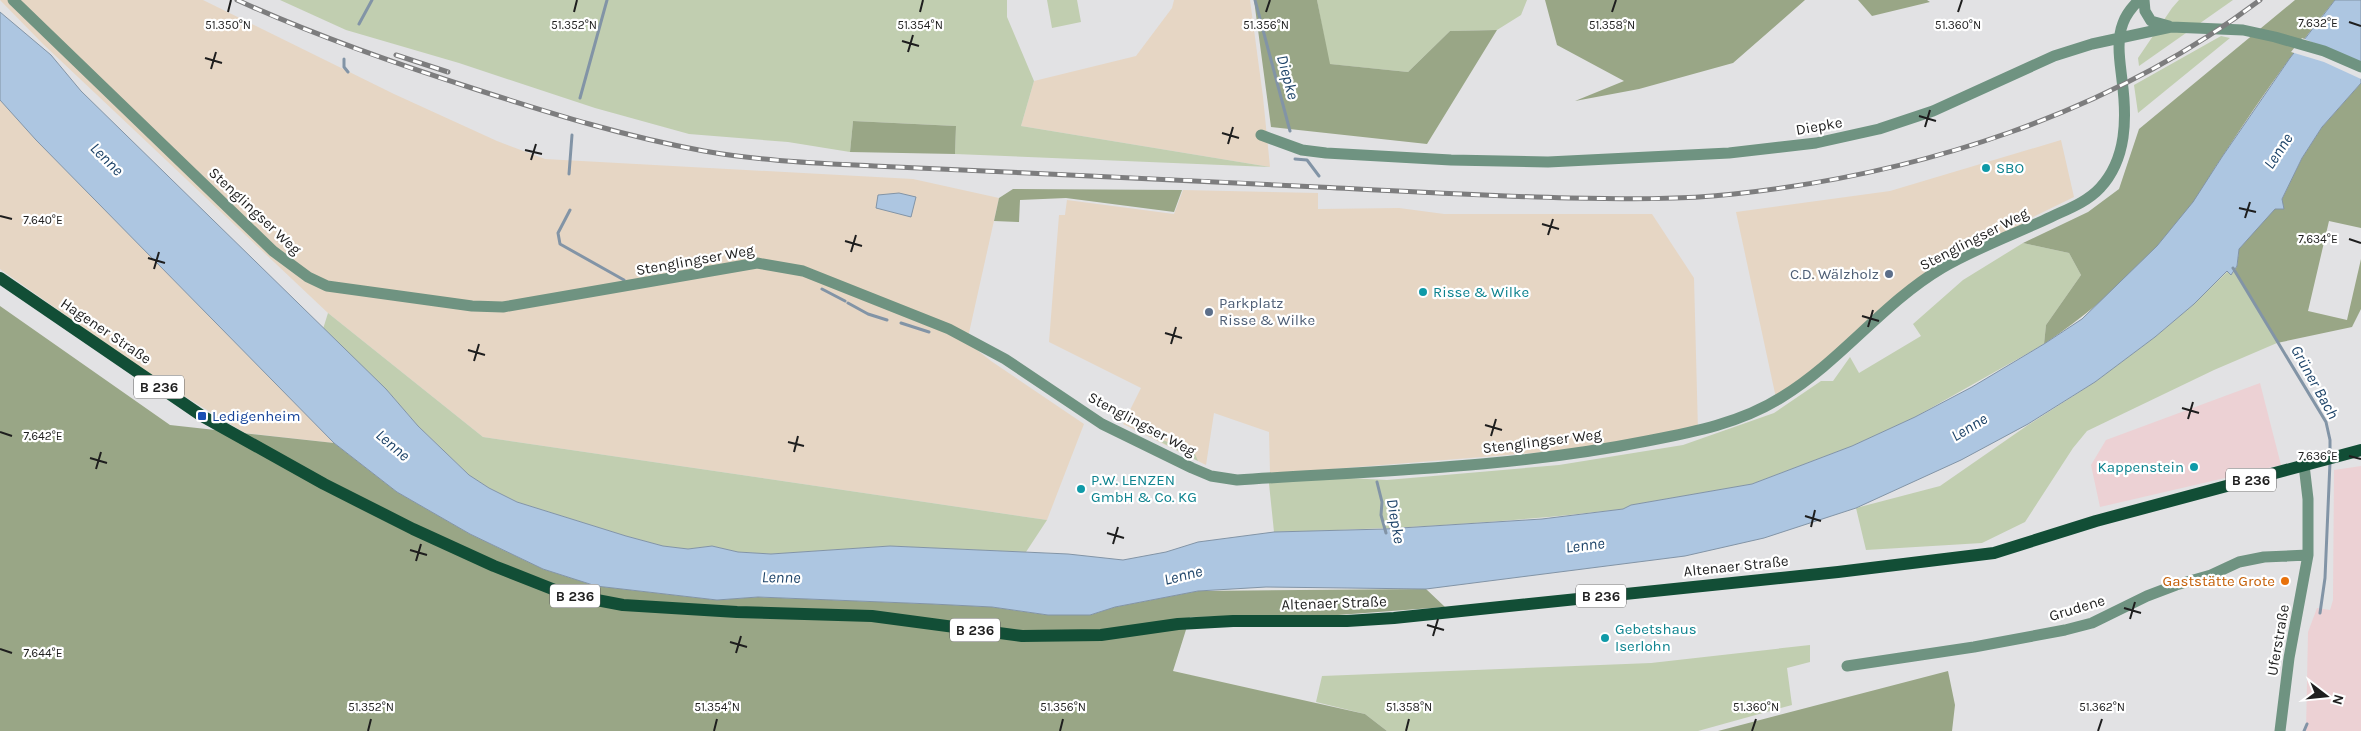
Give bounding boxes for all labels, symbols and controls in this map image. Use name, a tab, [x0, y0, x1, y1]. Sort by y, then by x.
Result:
text: 7.632°E	[2298, 16, 2338, 30]
text: 51.350°N	[205, 18, 251, 32]
text: 51.352°N	[551, 18, 597, 32]
text: 51.354°N	[897, 18, 943, 32]
text: 51.356°N	[1243, 18, 1289, 32]
text: 51.358°N	[1589, 18, 1635, 32]
text: 51.360°N	[1935, 18, 1981, 32]
water label: Diepke	[1273, 53, 1303, 102]
street label: Diepke	[1794, 113, 1844, 139]
water label: Lenne	[2259, 129, 2297, 173]
water label: Lenne	[87, 139, 128, 180]
place label: SBO	[1996, 159, 2024, 177]
marker: SBO	[1980, 162, 1992, 174]
street label: Stenglingser Weg	[205, 164, 305, 259]
street label: Stenglingser Weg	[1917, 204, 2032, 274]
text: 7.640°E	[23, 213, 63, 227]
text: 7.634°E	[2298, 232, 2338, 246]
street label: Stenglingser Weg	[634, 241, 756, 279]
place label: C.D. Wälzholz	[1790, 265, 1879, 283]
marker: C.D. Wälzholz	[1883, 268, 1895, 280]
place label: Risse & Wilke	[1433, 283, 1529, 301]
marker: Risse & Wilke	[1417, 286, 1429, 298]
street label: Hagener Straße	[57, 294, 155, 368]
place label: Parkplatz Risse & Wilke	[1219, 294, 1315, 329]
marker: Parkplatz Risse & Wilke	[1203, 306, 1215, 318]
water label: Grüner Bach	[2287, 342, 2343, 422]
road number: B 236	[134, 376, 184, 398]
street label: Stenglingser Weg	[1085, 388, 1200, 460]
place label: Ledigenheim	[212, 407, 301, 425]
water label: Lenne	[1947, 409, 1991, 445]
marker: Ledigenheim	[196, 410, 208, 422]
water label: Lenne	[372, 425, 414, 465]
street label: Stenglingser Weg	[1481, 425, 1603, 457]
text: 7.642°E	[23, 429, 63, 443]
text: 7.636°E	[2298, 449, 2338, 463]
place label: Kappenstein	[2098, 458, 2184, 476]
marker: Kappenstein	[2188, 461, 2200, 473]
road number: B 236	[2226, 468, 2276, 492]
place label: P.W. LENZEN GmbH & Co. KG	[1091, 471, 1197, 506]
marker: P.W. LENZEN GmbH & Co. KG	[1075, 483, 1087, 495]
water label: Diepke	[1383, 497, 1409, 546]
water label: Lenne	[1565, 533, 1606, 557]
street label: Altenaer Straße	[1683, 552, 1789, 580]
water label: Lenne	[1162, 561, 1205, 589]
water label: Lenne	[761, 567, 801, 587]
place label: Gaststätte Grote	[2163, 572, 2275, 590]
marker: Gaststätte Grote	[2279, 575, 2291, 587]
road number: B 236	[550, 584, 600, 608]
road number: B 236	[1576, 584, 1626, 608]
street label: Grudene	[2047, 591, 2107, 625]
street label: Altenaer Straße	[1281, 592, 1387, 614]
street label: Uferstraße	[2263, 603, 2293, 677]
road number: B 236	[950, 618, 1000, 642]
place label: Gebetshaus Iserlohn	[1615, 620, 1697, 655]
marker: Gebetshaus Iserlohn	[1599, 632, 1611, 644]
text: 7.644°E	[24, 646, 62, 660]
north arrow	[2301, 671, 2351, 721]
text: N	[2328, 692, 2348, 707]
text: 51.352°N	[348, 700, 394, 714]
text: 51.354°N	[694, 700, 740, 714]
text: 51.356°N	[1040, 700, 1086, 714]
text: 51.358°N	[1386, 700, 1432, 714]
text: 51.360°N	[1733, 700, 1779, 714]
text: 51.362°N	[2079, 700, 2125, 714]

